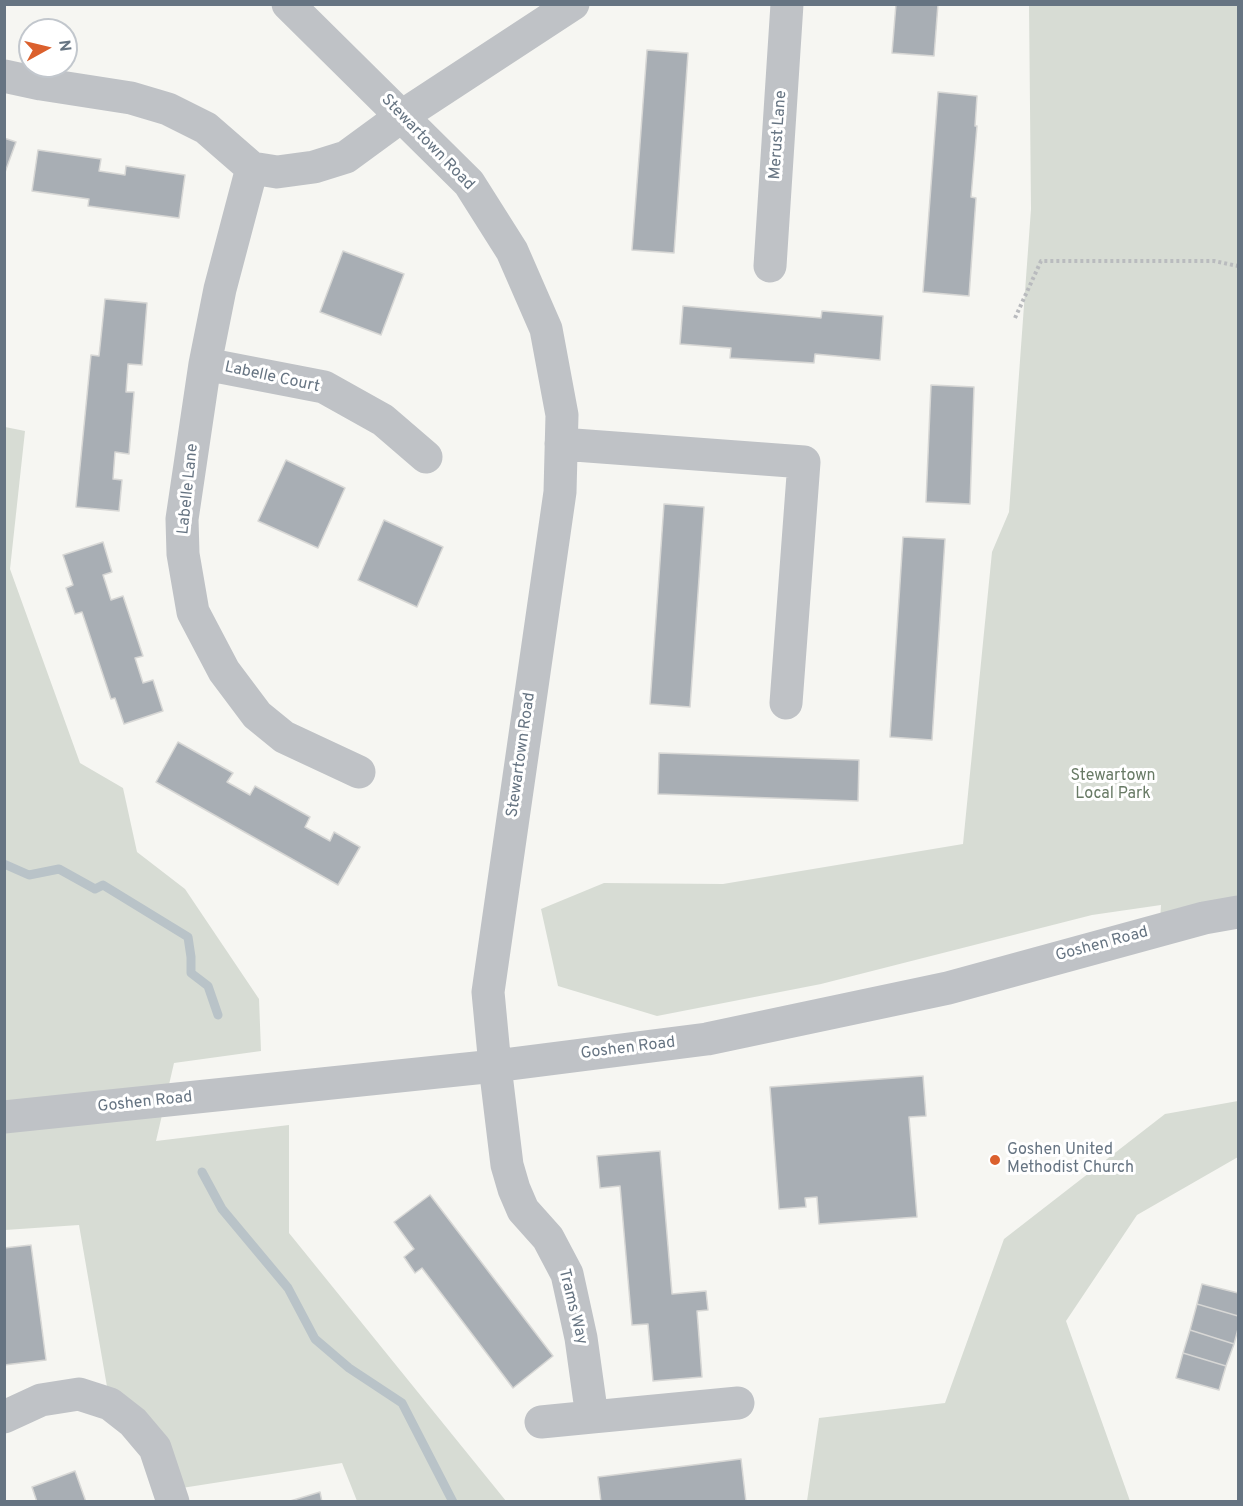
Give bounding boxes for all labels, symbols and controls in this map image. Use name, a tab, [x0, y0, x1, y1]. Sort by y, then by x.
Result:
north arrow	[18, 18, 78, 78]
text: N	[53, 39, 75, 53]
street label: Merust Lane	[766, 90, 792, 180]
street label: Stewartown Road	[376, 91, 478, 195]
street label: Labelle Court	[223, 359, 321, 397]
street label: Labelle Lane	[175, 443, 203, 535]
street label: Stewartown Road	[504, 691, 540, 819]
park label: Stewartown Local Park	[1070, 767, 1156, 805]
street label: Goshen Road	[1054, 923, 1150, 967]
street label: Goshen Road	[580, 1034, 676, 1064]
street label: Goshen Road	[97, 1088, 193, 1118]
place label: Goshen United Methodist Church	[1007, 1141, 1134, 1179]
marker: Goshen United Methodist Church	[988, 1153, 1002, 1167]
street label: Trams Way	[553, 1267, 591, 1347]

